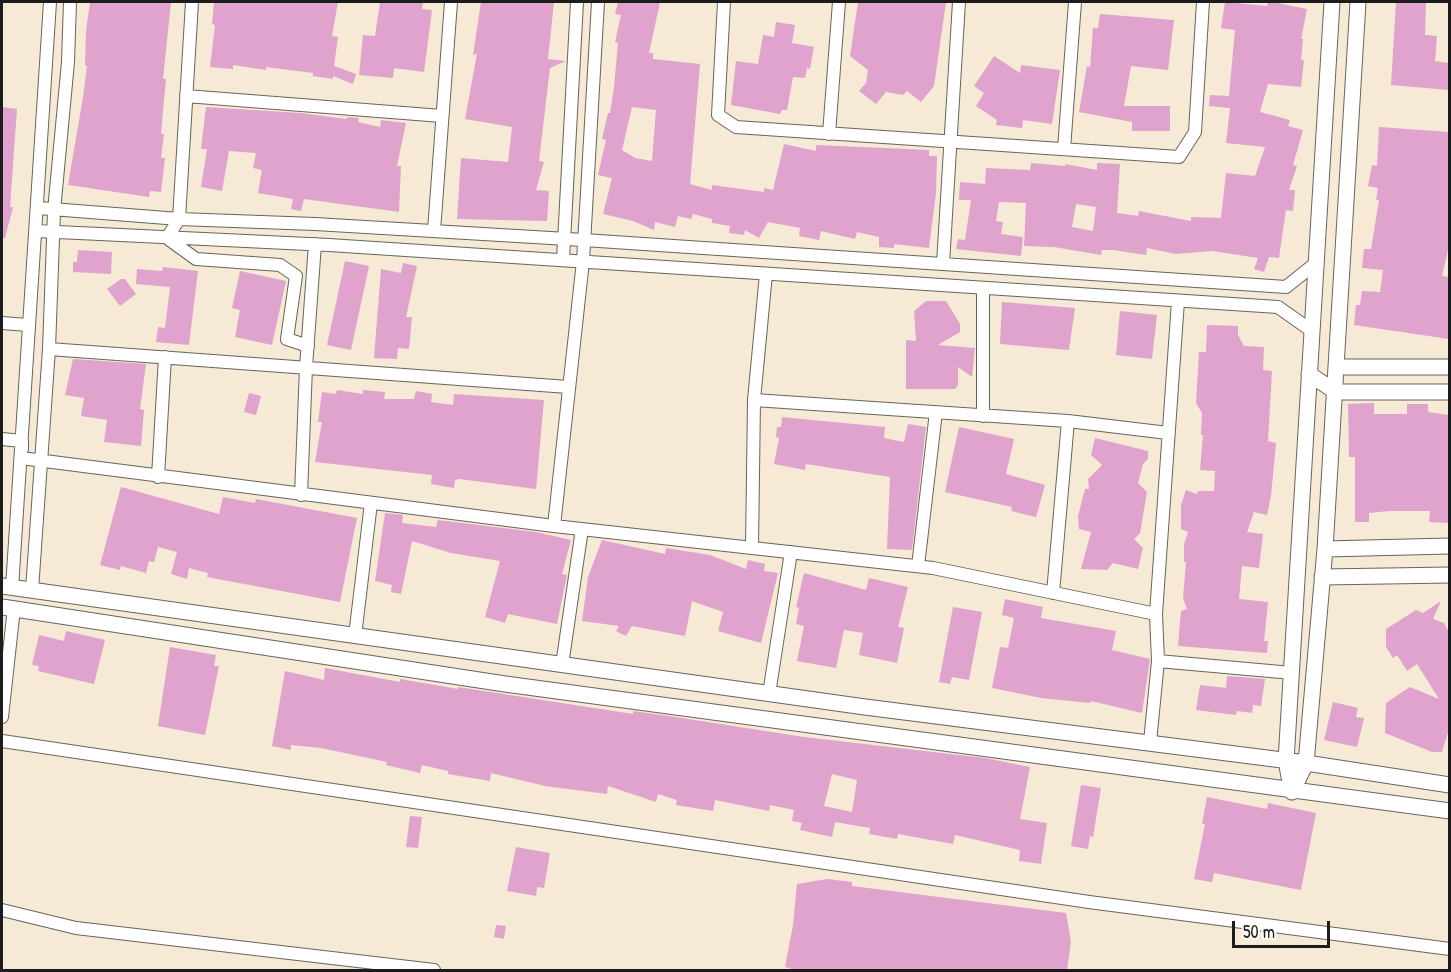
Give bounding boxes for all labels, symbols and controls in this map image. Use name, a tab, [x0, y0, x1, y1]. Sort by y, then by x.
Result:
scale bar	[1235, 909, 1332, 947]
text: 50 m	[1243, 919, 1275, 944]

